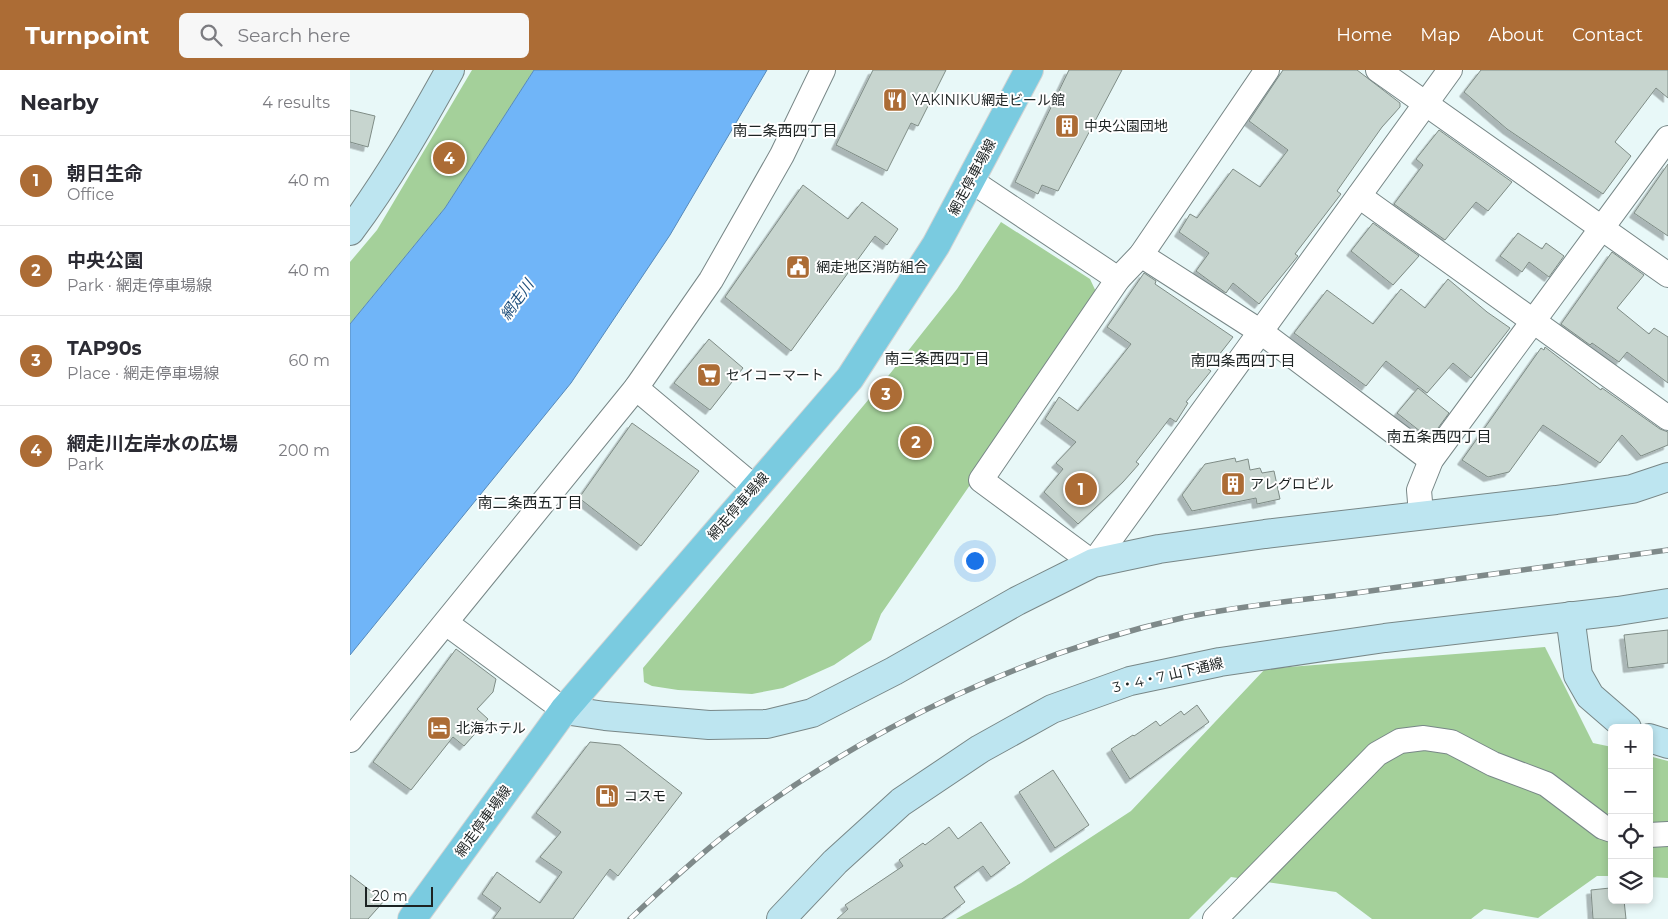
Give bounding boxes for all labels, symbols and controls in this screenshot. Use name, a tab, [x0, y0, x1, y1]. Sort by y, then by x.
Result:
search box	[179, 13, 529, 58]
text: Turnpoint	[25, 21, 149, 50]
icon: search	[197, 21, 225, 49]
text: Search here	[237, 24, 350, 47]
text: Home	[1336, 24, 1392, 46]
text: Map	[1420, 24, 1460, 46]
text: About	[1488, 24, 1544, 46]
text: Contact	[1572, 24, 1643, 46]
restaurant icon: YAKINIKU網走ビール館	[882, 87, 908, 113]
text: Nearby	[20, 90, 99, 115]
place label: YAKINIKU網走ビール館	[912, 91, 1065, 109]
text: 4 results	[262, 93, 330, 112]
building icon: 中央公園団地	[1054, 113, 1080, 139]
place label: 中央公園団地	[1084, 117, 1168, 135]
district label: 南二条西四丁目	[732, 121, 838, 140]
street label: 網走停車場線	[944, 136, 1000, 218]
pin: 4	[433, 139, 465, 177]
text: 朝日生命	[67, 162, 143, 185]
text: 1	[33, 171, 39, 190]
text: 40 m	[288, 171, 330, 190]
text: Office	[67, 185, 114, 204]
text: 中央公園	[67, 249, 143, 272]
public building icon: 網走地区消防組合	[785, 254, 811, 280]
place label: 網走地区消防組合	[816, 258, 928, 276]
text: 2	[31, 261, 41, 280]
text: 40 m	[288, 261, 330, 280]
water label: 網走川	[496, 274, 538, 324]
text: Park · 網走停車場線	[67, 276, 212, 295]
text: TAP90s	[67, 337, 142, 360]
district label: 南三条西四丁目	[884, 349, 990, 368]
text: 3	[31, 351, 41, 370]
text: 60 m	[288, 351, 330, 370]
district label: 南四条西四丁目	[1190, 351, 1296, 370]
supermarket icon: セイコーマート	[696, 362, 722, 388]
text: Place · 網走停車場線	[67, 364, 219, 383]
place label: セイコーマート	[726, 366, 824, 384]
pin: 3	[870, 375, 902, 413]
pin: 2	[900, 423, 932, 461]
district label: 南五条西四丁目	[1386, 427, 1492, 446]
text: 網走川左岸水の広場	[67, 432, 238, 455]
text: 4	[30, 441, 42, 460]
text: 200 m	[279, 441, 330, 460]
text: Park	[67, 455, 104, 474]
street label: 網走停車場線	[704, 468, 772, 544]
pin: 1	[1065, 470, 1097, 508]
building icon: アレグロビル	[1220, 471, 1246, 497]
place label: アレグロビル	[1250, 475, 1334, 493]
district label: 南二条西五丁目	[477, 493, 583, 512]
your location	[962, 548, 988, 574]
street label: 3・4・7 山下通線	[1111, 654, 1225, 696]
hotel icon: 北海ホテル	[426, 715, 452, 741]
place label: 北海ホテル	[456, 719, 526, 737]
map controls	[1608, 724, 1653, 904]
button: +	[1608, 724, 1653, 769]
button: −	[1608, 769, 1653, 814]
street label: 網走停車場線	[451, 782, 515, 860]
fuel station icon: コスモ	[594, 783, 620, 809]
place label: コスモ	[624, 787, 666, 805]
button: locate	[1608, 814, 1653, 859]
button: layers	[1608, 859, 1653, 904]
scale bar	[365, 884, 432, 907]
text: 20 m	[372, 887, 408, 905]

